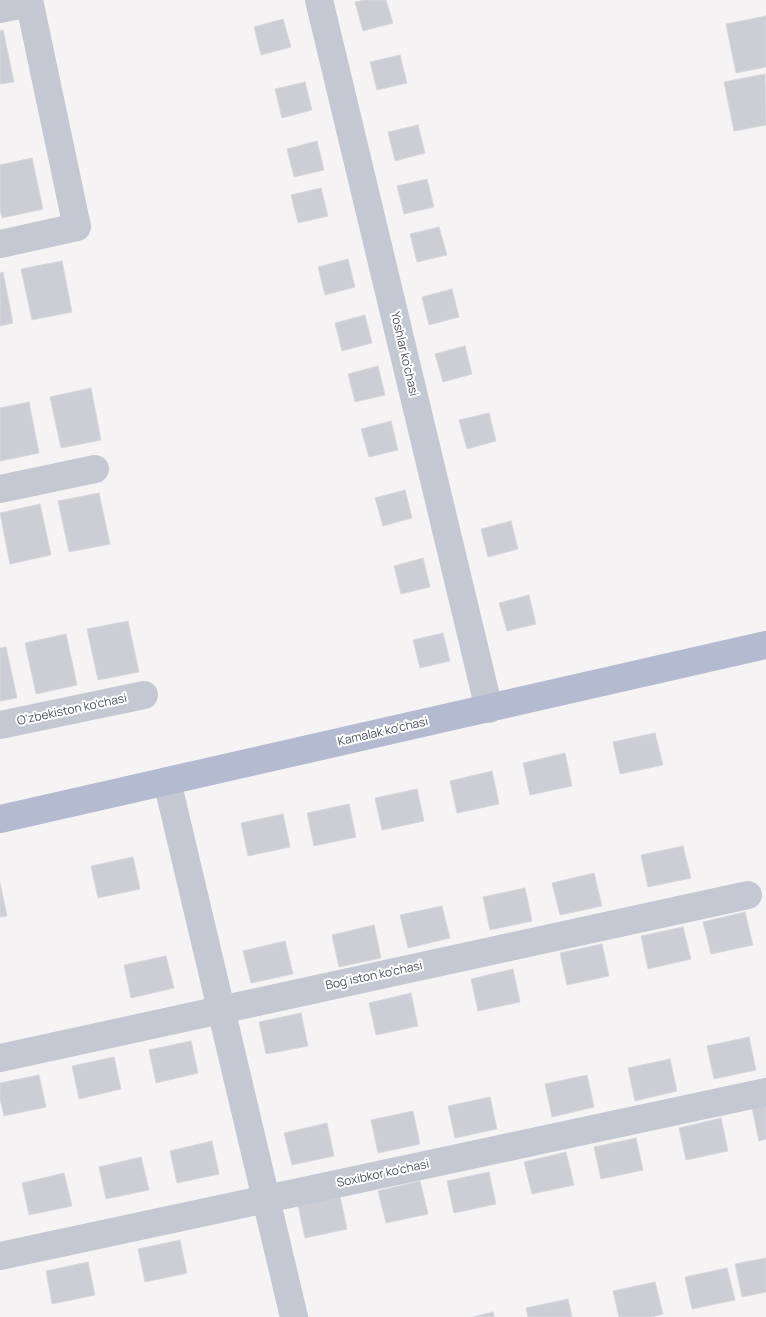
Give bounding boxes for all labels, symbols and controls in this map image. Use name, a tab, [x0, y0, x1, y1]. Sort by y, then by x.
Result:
street label: Yoshlar ko'chasi	[387, 310, 421, 398]
street label: O'zbekiston ko'chasi	[16, 691, 128, 729]
street label: Kamalak ko'chasi	[336, 715, 430, 749]
street label: Bog'iston ko'chasi	[324, 959, 424, 993]
street label: Soxibkor ko'chasi	[335, 1157, 431, 1191]

